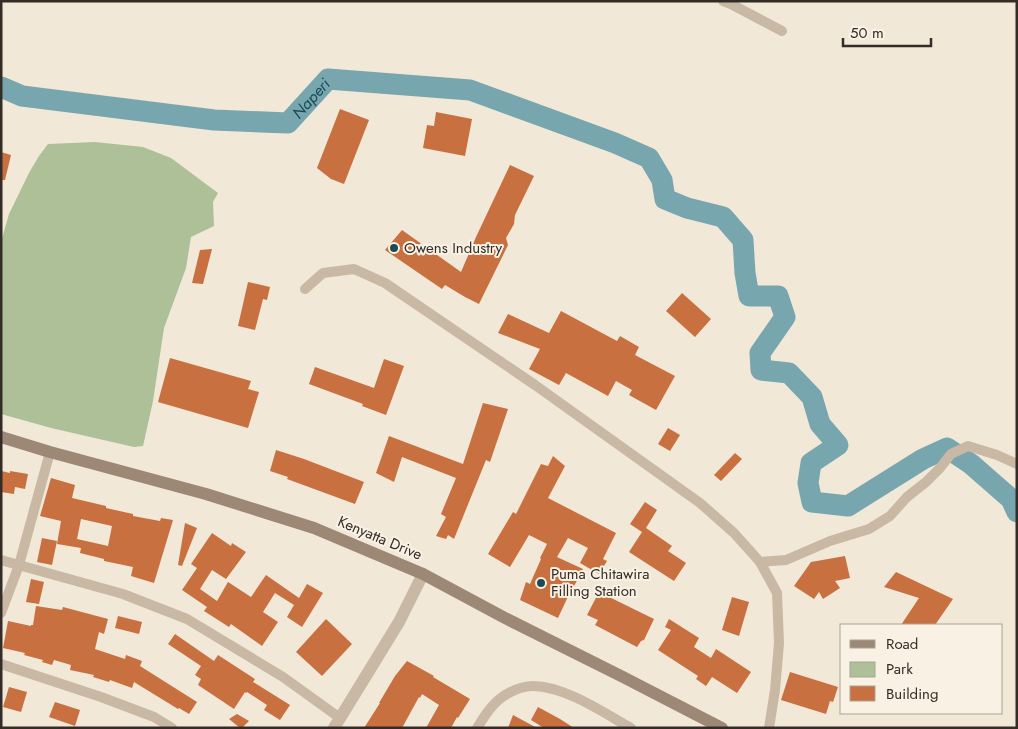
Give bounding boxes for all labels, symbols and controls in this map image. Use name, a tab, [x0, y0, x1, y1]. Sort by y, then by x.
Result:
scale bar	[843, 15, 930, 47]
text: 50 m	[850, 22, 884, 44]
water label: Naperi	[287, 73, 336, 124]
place label: Owens Industry	[404, 237, 502, 259]
marker: Owens Industry	[388, 242, 400, 254]
street label: Kenyatta Drive	[334, 510, 426, 566]
place label: Puma Chitawira Filling Station	[551, 563, 649, 602]
marker: Puma Chitawira Filling Station	[535, 577, 547, 589]
legend	[840, 624, 1003, 714]
text: Road	[886, 633, 918, 655]
text: Park	[886, 658, 913, 680]
text: Building	[886, 683, 938, 705]

